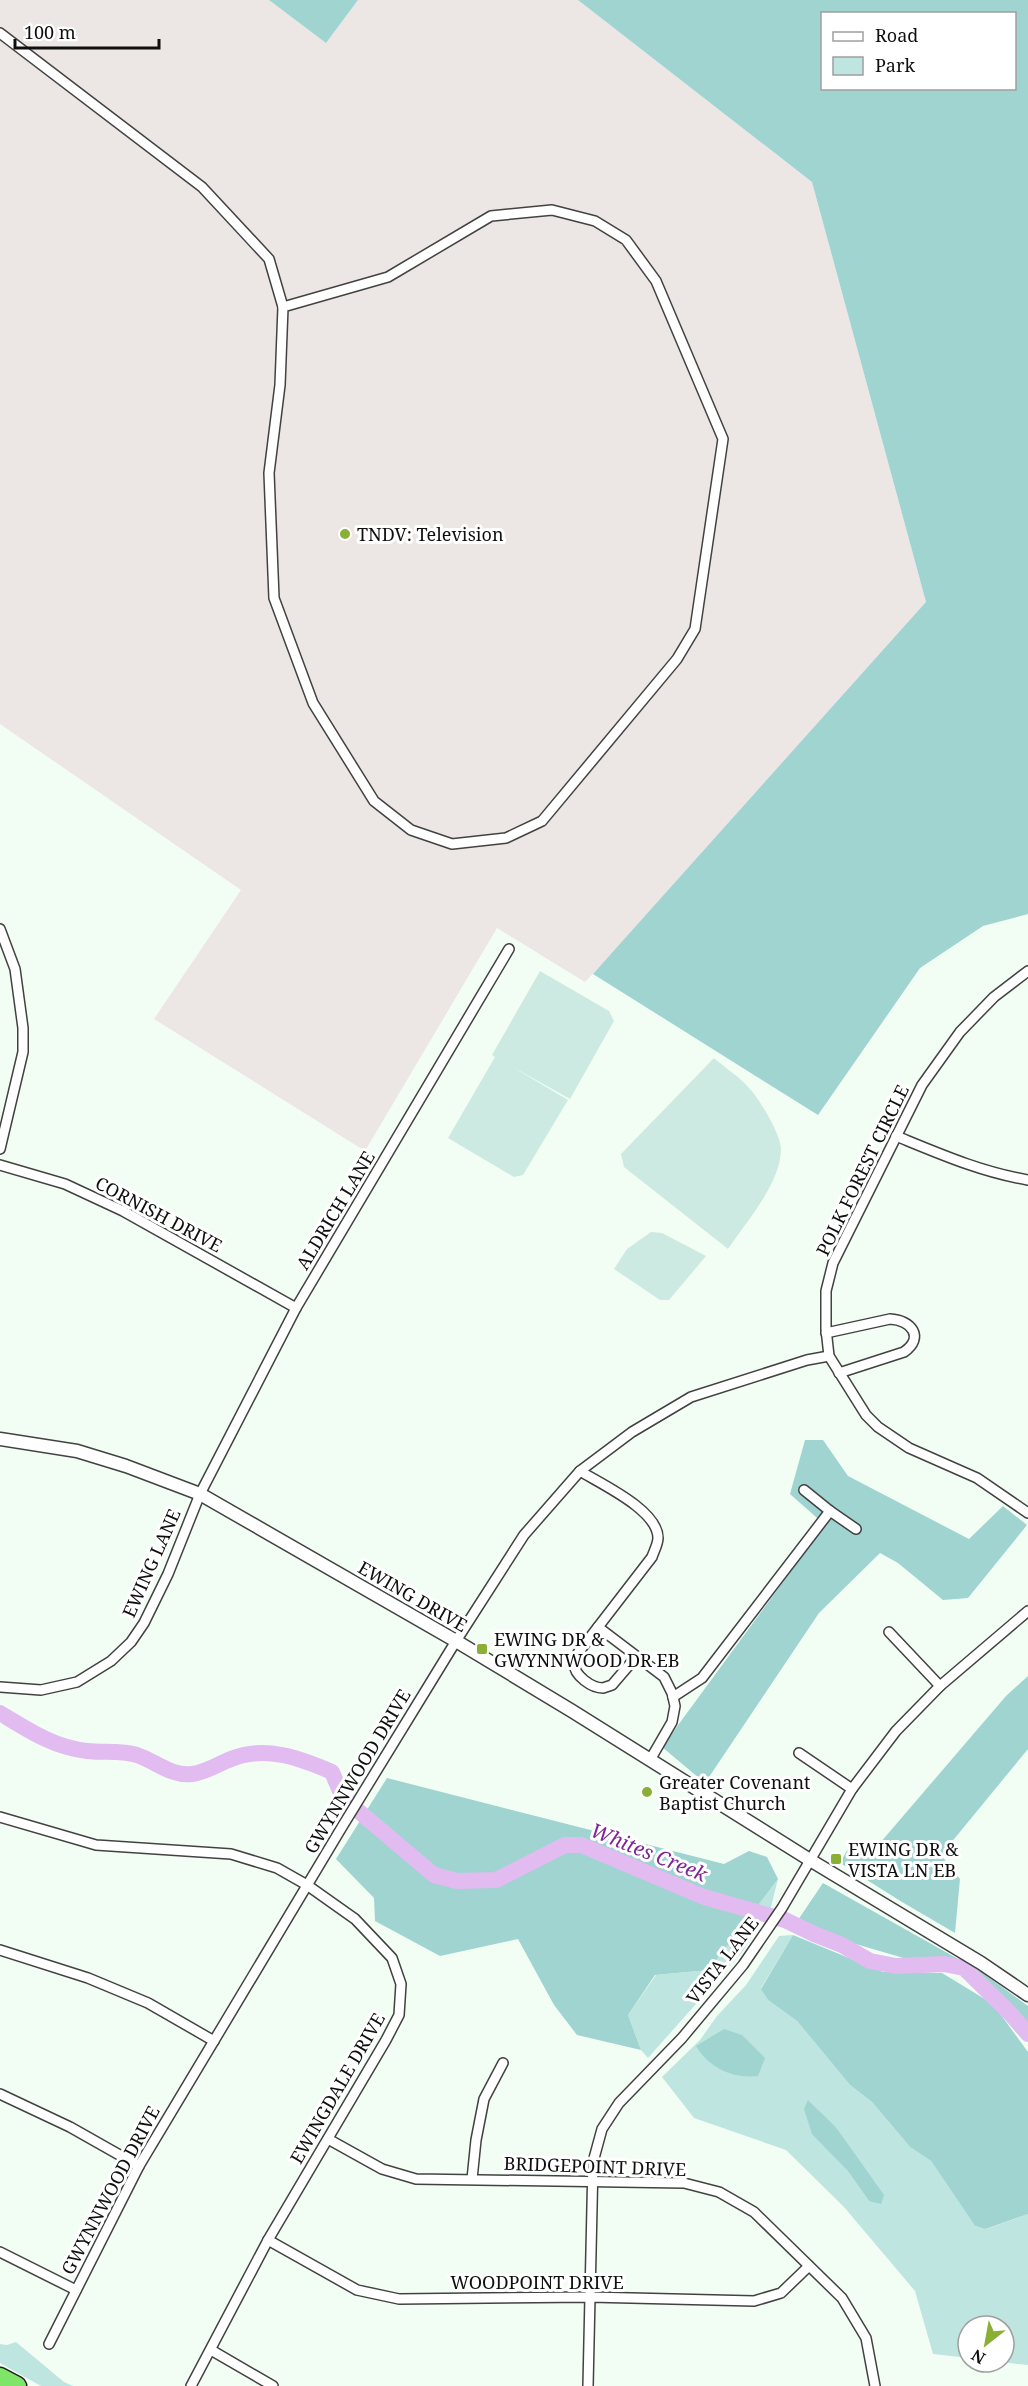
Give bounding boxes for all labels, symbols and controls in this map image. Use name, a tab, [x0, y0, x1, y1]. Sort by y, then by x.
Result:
scale bar	[15, 12, 159, 50]
legend	[821, 12, 1016, 90]
text: 100 m	[24, 20, 76, 44]
text: Road	[875, 23, 918, 47]
text: Park	[875, 53, 915, 77]
place label: TNDV: Television	[357, 522, 504, 546]
marker: TNDV: Television	[338, 527, 352, 541]
street label: POLK FOREST CIRCLE	[810, 1080, 914, 1260]
street label: ALDRICH LANE	[290, 1146, 380, 1274]
street label: CORNISH DRIVE	[91, 1171, 227, 1257]
street label: EWING LANE	[116, 1505, 186, 1621]
street label: EWING DRIVE	[354, 1555, 472, 1637]
place label: EWING DR & GWYNNWOOD DR EB	[494, 1627, 680, 1672]
marker: EWING DR & GWYNNWOOD DR EB	[475, 1642, 489, 1656]
street label: GWYNNWOOD DRIVE	[298, 1684, 416, 1858]
place label: Greater Covenant Baptist Church	[659, 1770, 810, 1815]
marker: Greater Covenant Baptist Church	[640, 1785, 654, 1799]
water label: Whites Creek	[587, 1816, 712, 1888]
place label: EWING DR & VISTA LN EB	[848, 1837, 959, 1882]
marker: EWING DR & VISTA LN EB	[829, 1852, 843, 1866]
street label: VISTA LANE	[680, 1911, 764, 2009]
street label: EWINGDALE DRIVE	[284, 2008, 390, 2168]
street label: GWYNNWOOD DRIVE	[55, 2101, 165, 2279]
street label: BRIDGEPOINT DRIVE	[503, 2151, 687, 2181]
street label: WOODPOINT DRIVE	[450, 2270, 624, 2294]
north arrow	[956, 2314, 1016, 2374]
text: N	[967, 2344, 989, 2370]

